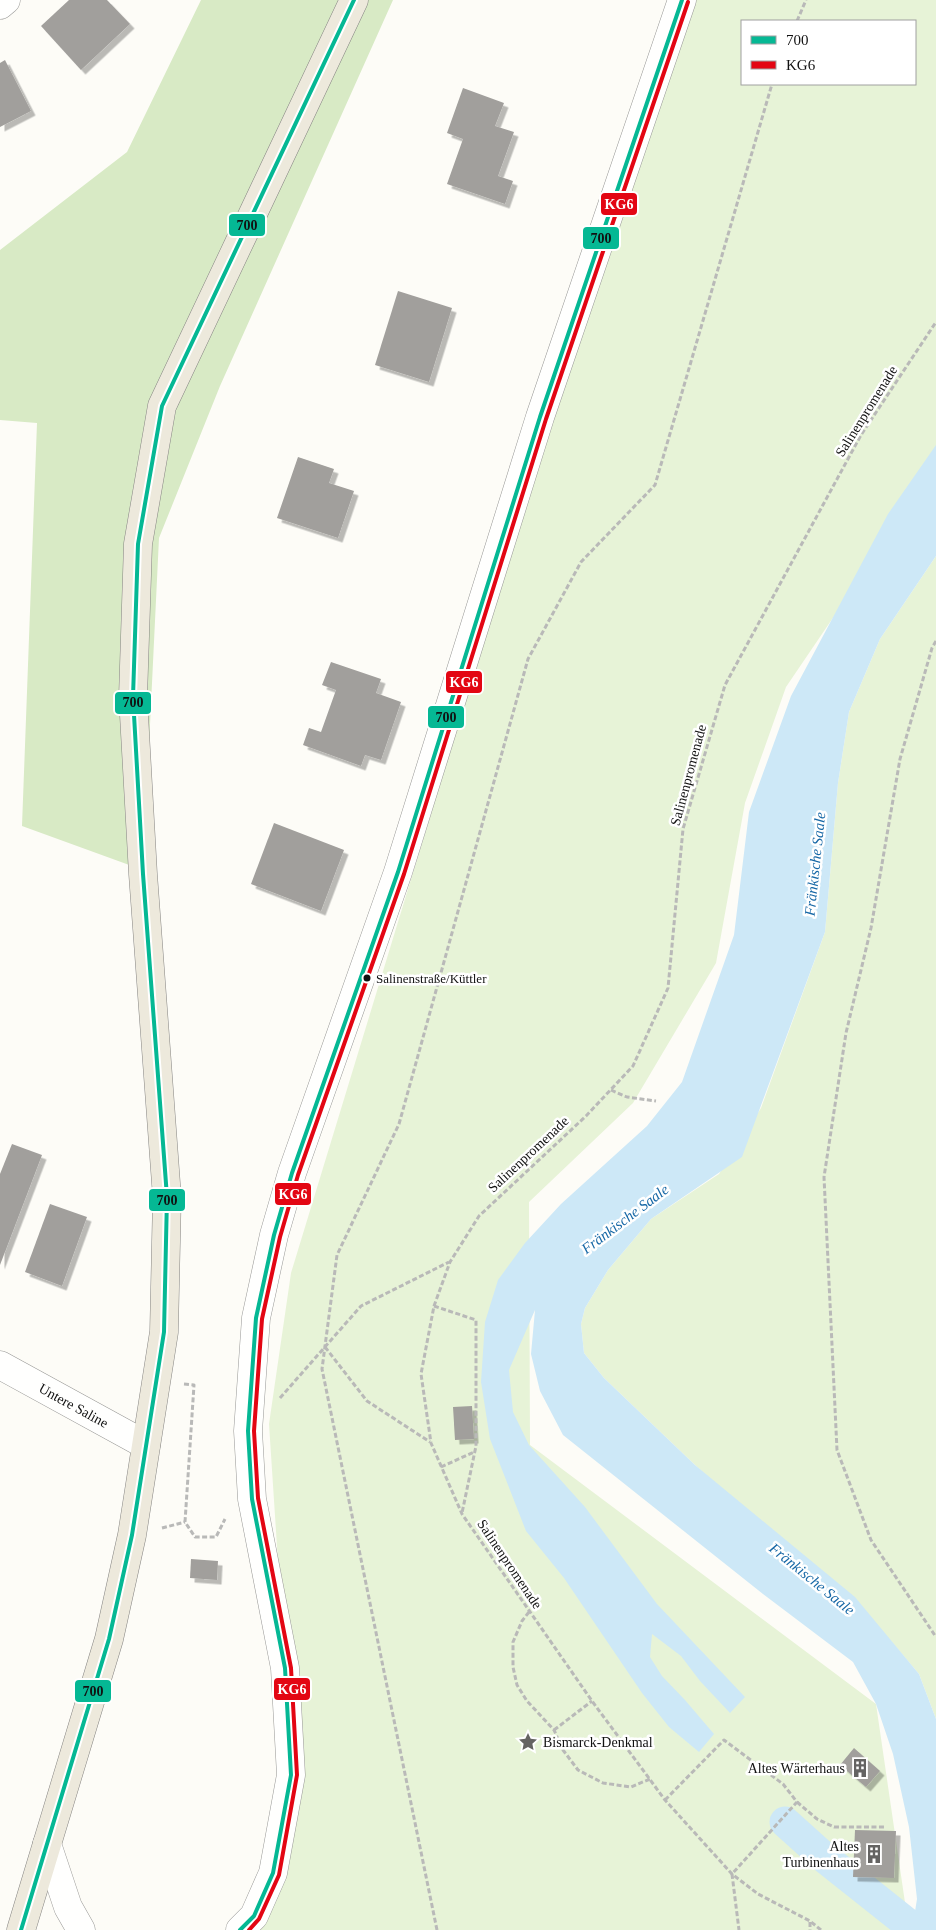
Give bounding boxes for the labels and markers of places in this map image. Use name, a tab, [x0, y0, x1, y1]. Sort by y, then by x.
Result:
place label: Salinenstraße/Küttler	[376, 971, 487, 986]
marker: Salinenstraße/Küttler	[362, 973, 372, 983]
place icon: Bismarck-Denkmal	[517, 1731, 539, 1753]
place label: Bismarck-Denkmal	[543, 1735, 653, 1750]
building icon: Altes Wärterhaus	[849, 1757, 871, 1779]
place label: Altes Wärterhaus	[748, 1761, 845, 1776]
place label: Altes Turbinenhaus	[783, 1839, 859, 1870]
building icon: Altes Turbinenhaus	[863, 1843, 885, 1865]

